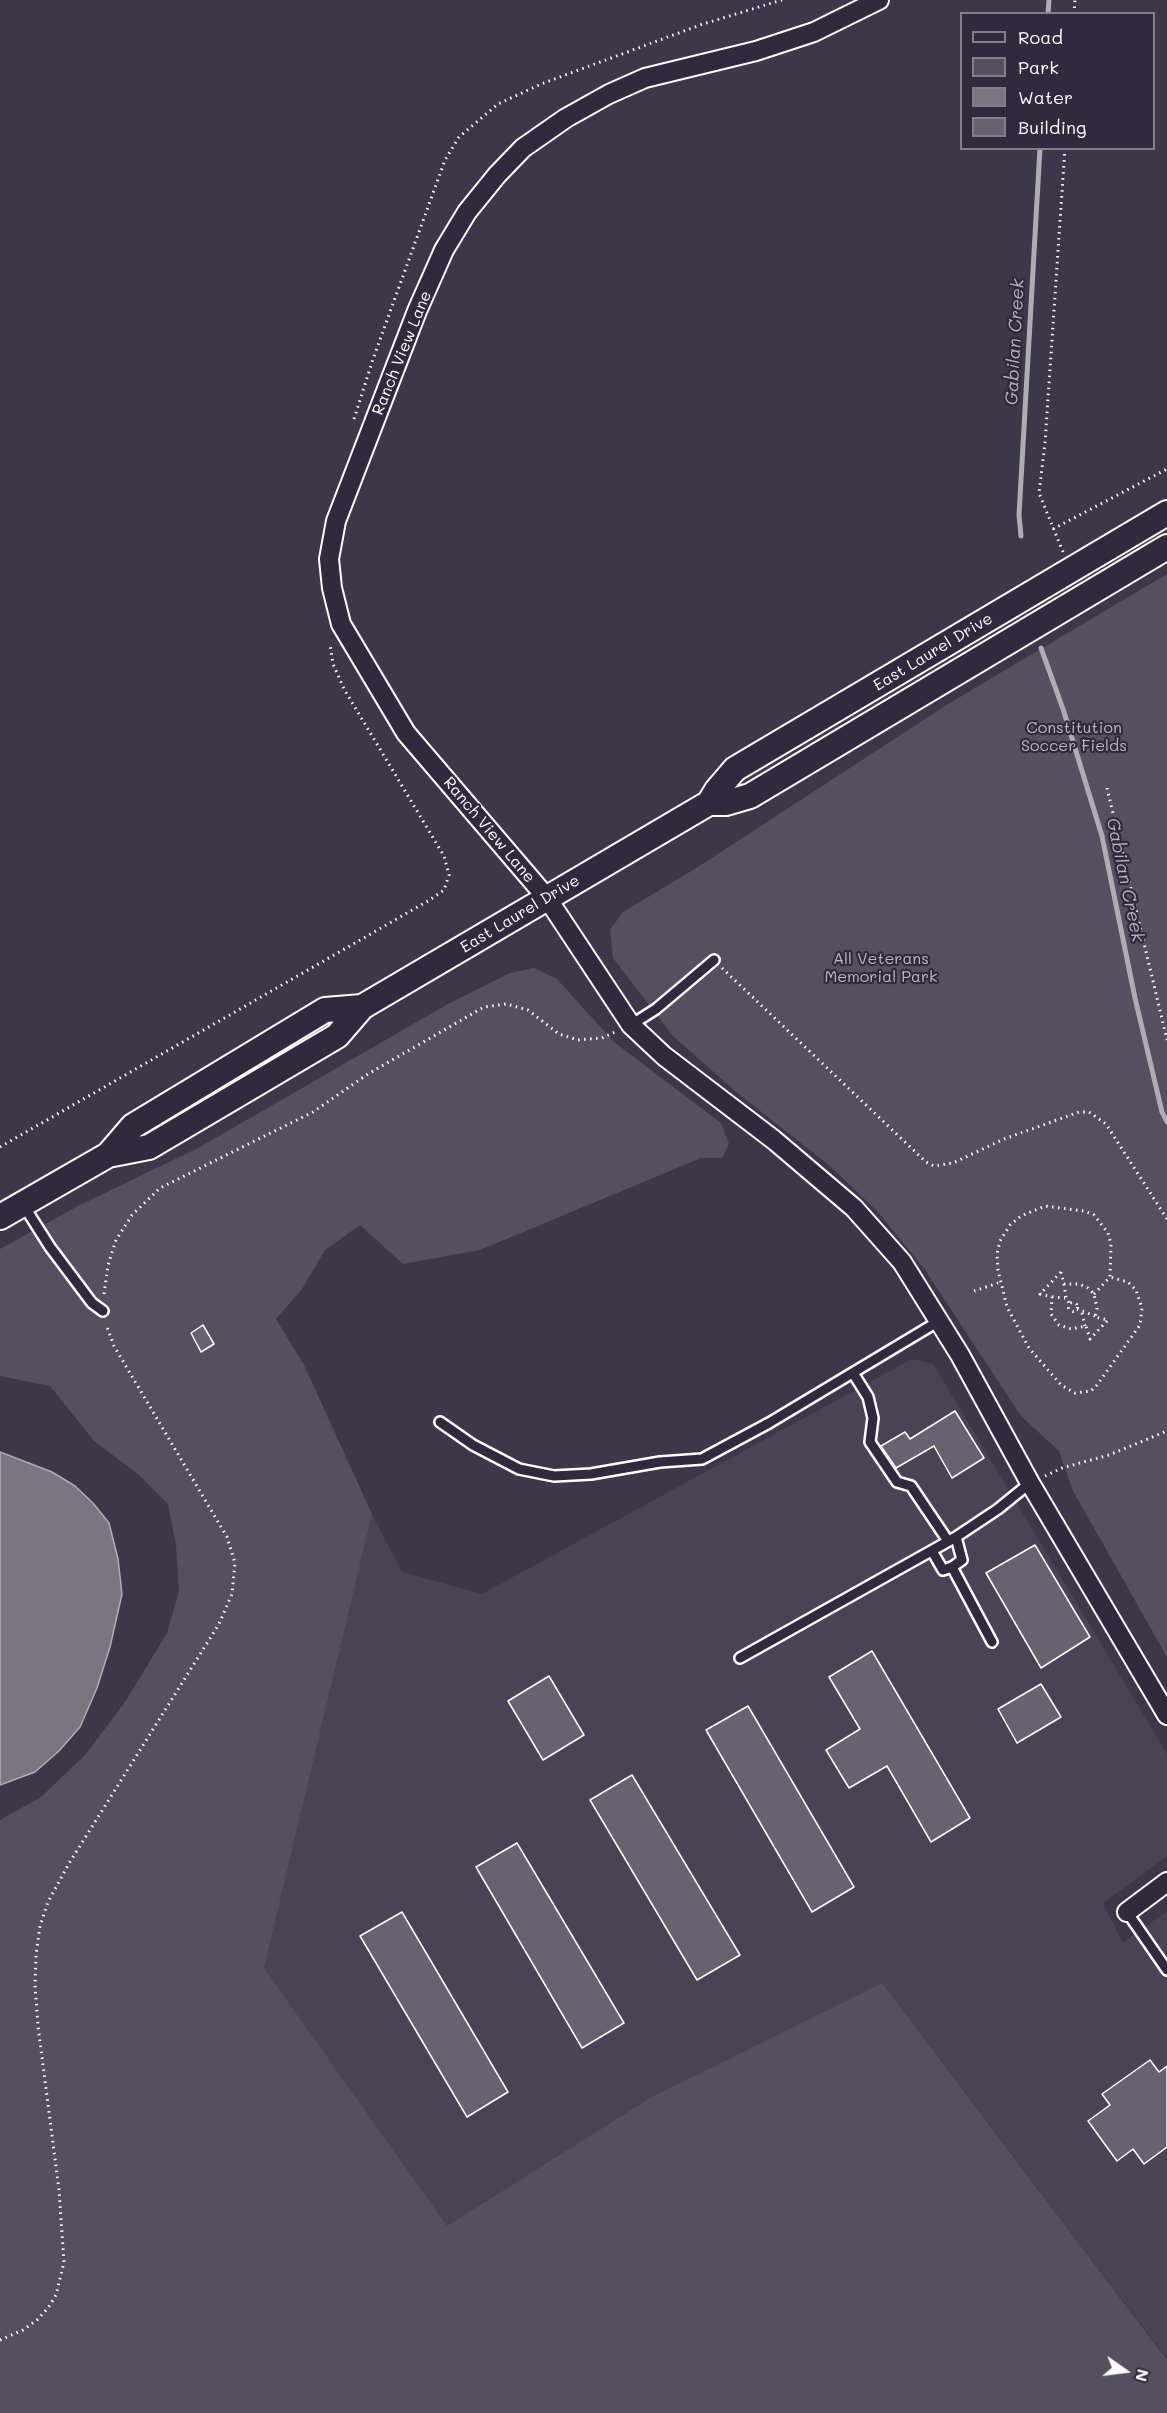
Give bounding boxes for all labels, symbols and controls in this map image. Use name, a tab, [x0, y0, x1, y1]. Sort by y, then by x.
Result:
legend	[960, 12, 1155, 150]
text: Road	[1018, 25, 1063, 49]
text: Park	[1018, 55, 1059, 79]
text: Water	[1018, 85, 1073, 109]
text: Building	[1018, 115, 1086, 139]
water label: Gabilan Creek	[1001, 278, 1029, 406]
street label: Ranch View Lane	[368, 288, 436, 418]
street label: East Laurel Drive	[870, 609, 996, 695]
park label: Constitution Soccer Fields	[1021, 718, 1127, 756]
street label: Ranch View Lane	[439, 773, 539, 887]
water label: Gabilan Creek	[1101, 816, 1149, 944]
street label: East Laurel Drive	[457, 871, 583, 957]
park label: All Veterans Memorial Park	[824, 949, 938, 987]
north arrow	[1095, 2341, 1155, 2401]
text: N	[1131, 2367, 1155, 2384]

